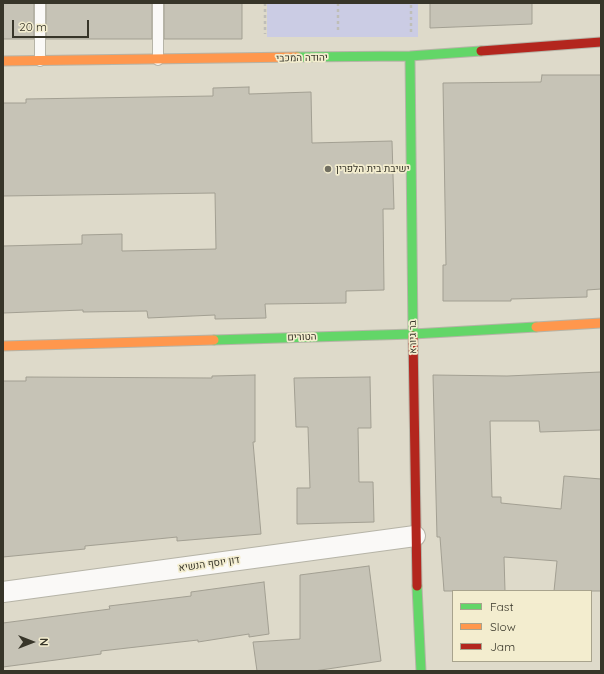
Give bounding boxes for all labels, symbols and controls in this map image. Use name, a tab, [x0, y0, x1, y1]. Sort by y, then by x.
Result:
scale bar	[14, 12, 91, 38]
text: 20 m	[19, 19, 47, 34]
street label: יהודה המכבי	[276, 52, 328, 64]
place label: ישיבת בית הלפרין	[336, 163, 410, 175]
marker: ישיבת בית הלפרין	[323, 164, 333, 174]
street label: בר גיורא	[407, 320, 419, 354]
street label: הטורים	[287, 330, 317, 344]
street label: דון יוסף הנשיא	[178, 554, 240, 574]
legend	[452, 590, 592, 662]
text: Fast	[490, 599, 514, 614]
text: Slow	[490, 619, 516, 634]
north arrow	[12, 622, 52, 662]
text: N	[37, 638, 51, 646]
text: Jam	[490, 639, 515, 654]

